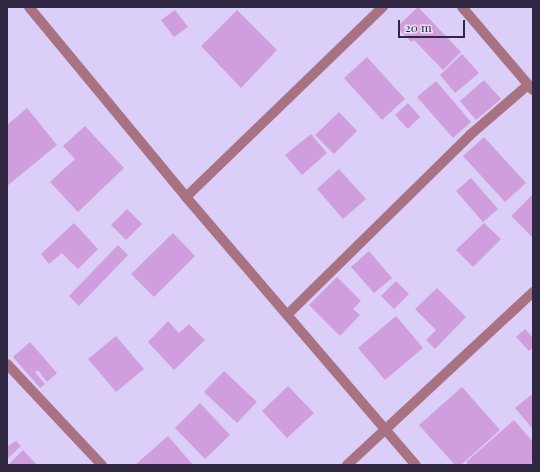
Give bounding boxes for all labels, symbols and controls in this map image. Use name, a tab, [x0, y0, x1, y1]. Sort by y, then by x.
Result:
scale bar	[400, 12, 467, 38]
text: 20 m	[405, 19, 432, 35]

